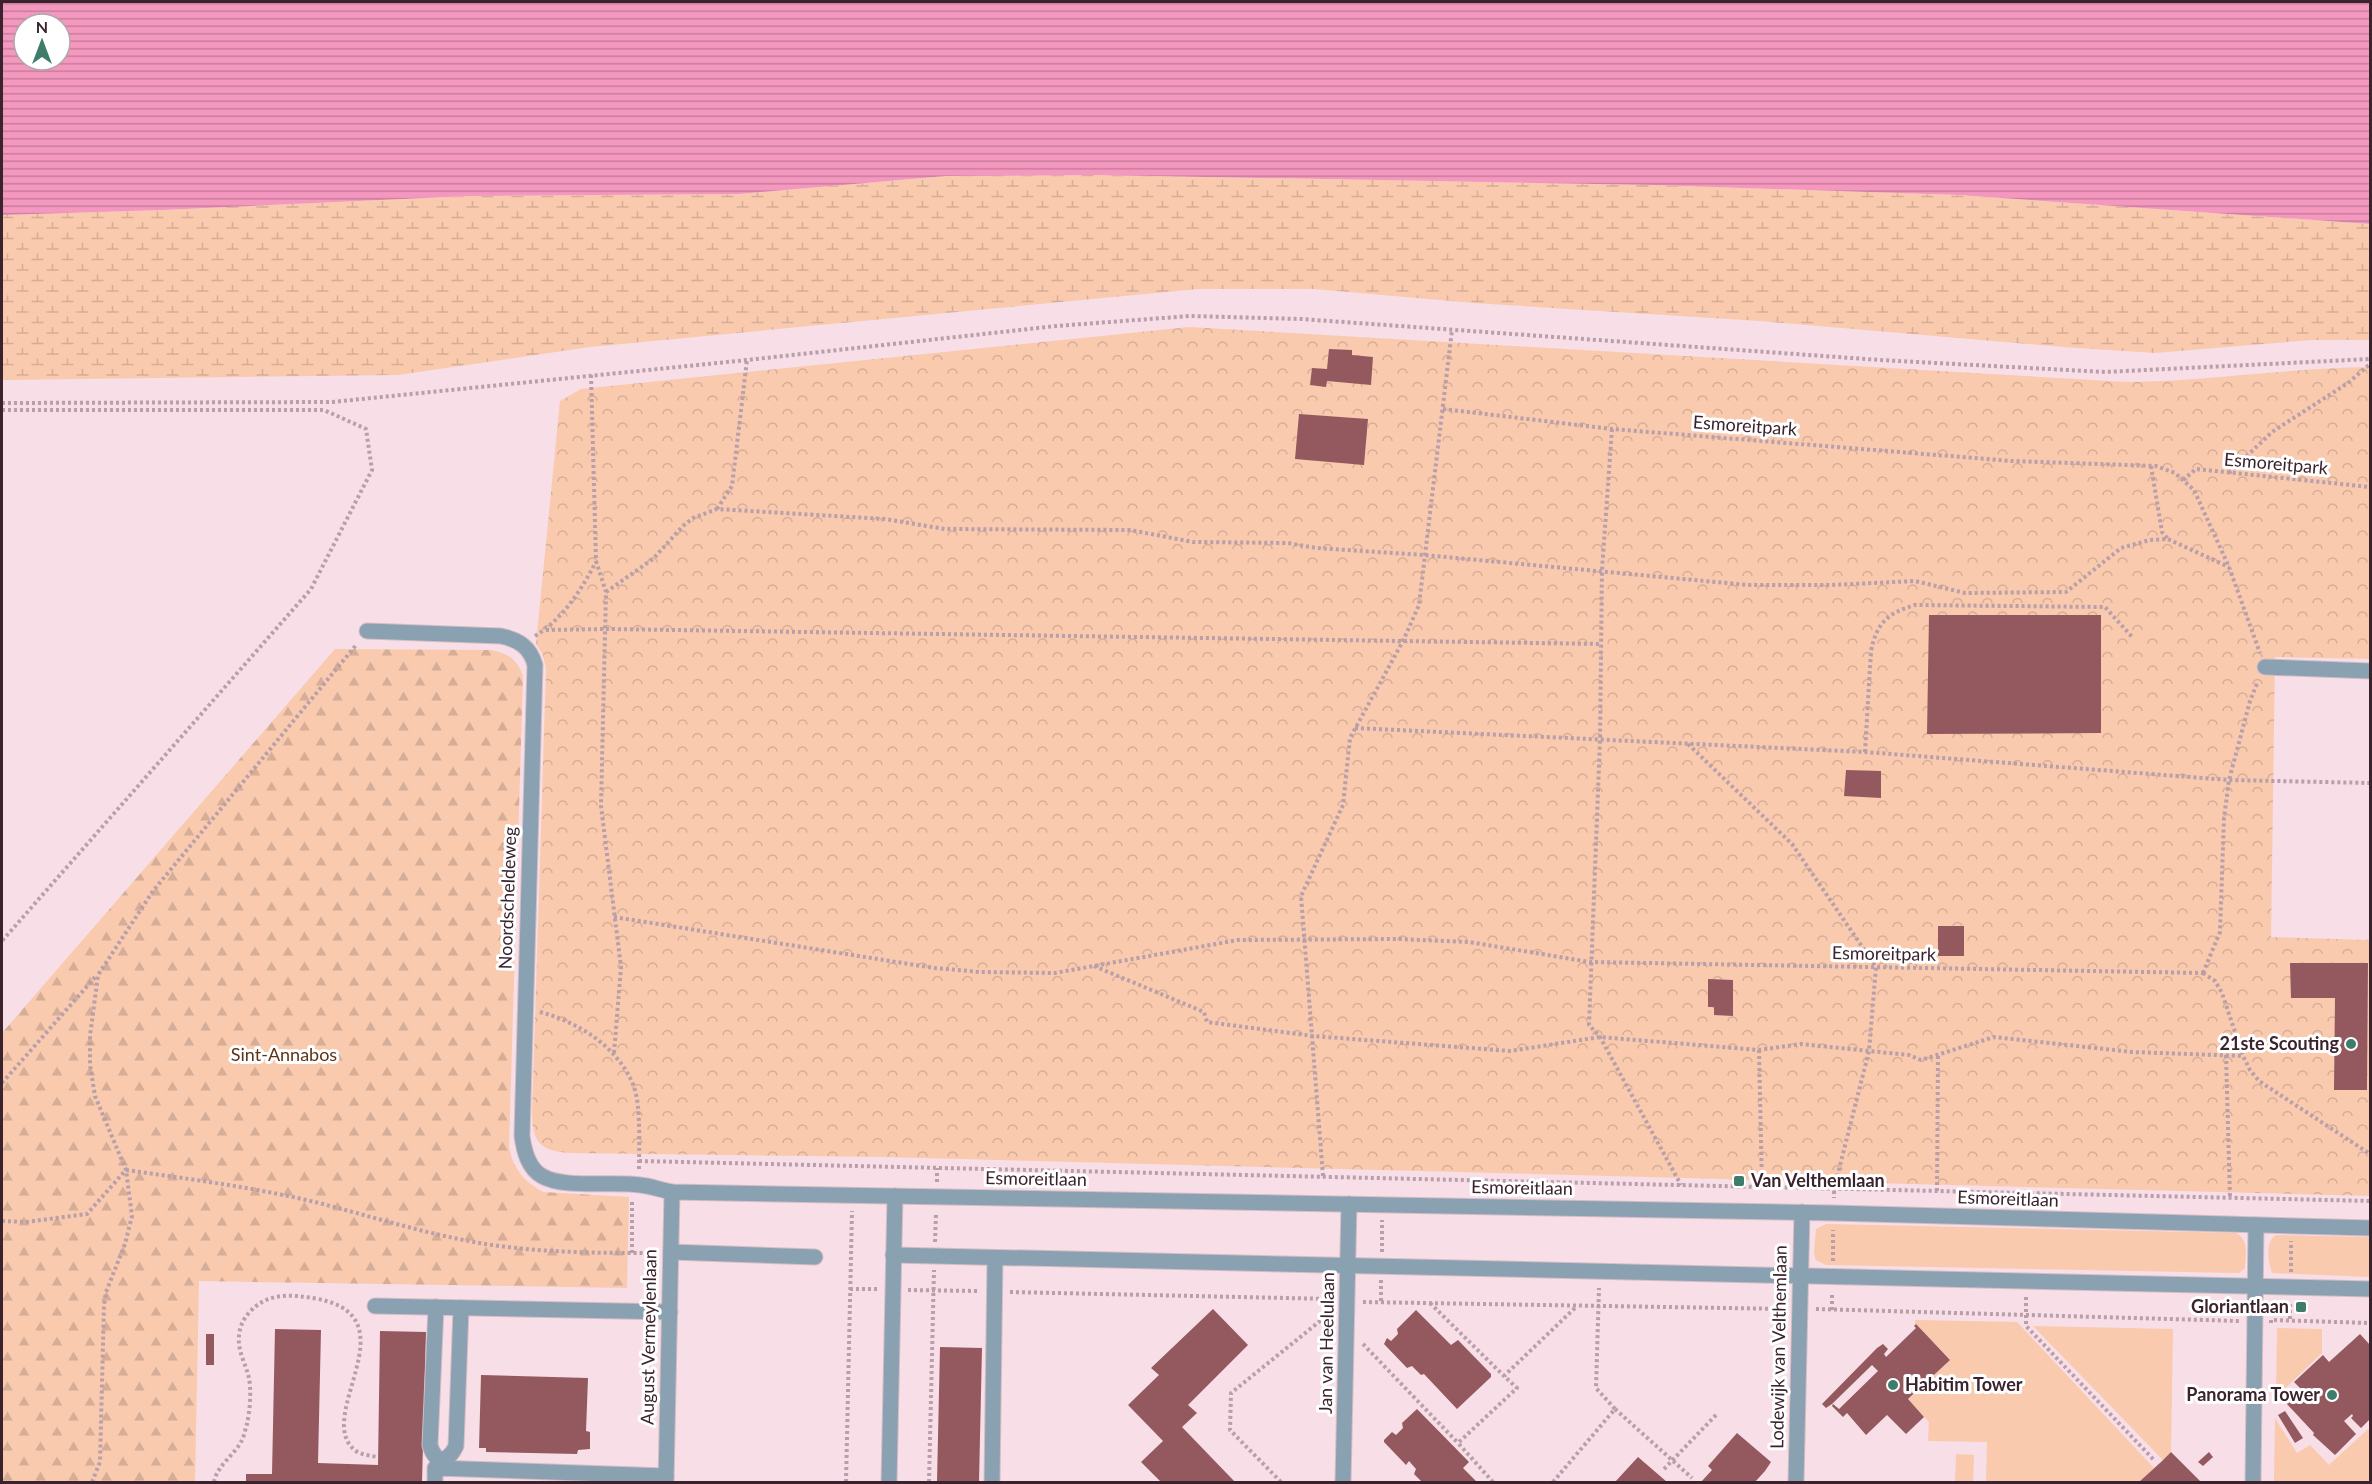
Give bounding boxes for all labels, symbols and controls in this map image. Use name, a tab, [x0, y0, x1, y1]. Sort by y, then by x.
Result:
north arrow	[12, 12, 72, 72]
text: N	[36, 17, 48, 36]
street label: Esmoreitpark	[1692, 410, 1799, 440]
street label: Esmoreitpark	[2223, 448, 2330, 479]
street label: Noordscheldeweg	[494, 826, 520, 970]
street label: Esmoreitpark	[1832, 941, 1937, 965]
place label: 21ste Scouting	[2220, 1032, 2339, 1054]
marker: 21ste Scouting	[2344, 1037, 2358, 1051]
park label: Sint-Annabos	[231, 1043, 337, 1065]
street label: Esmoreitlaan	[985, 1166, 1087, 1190]
place label: Van Velthemlaan	[1750, 1169, 1885, 1191]
marker: Van Velthemlaan	[1732, 1174, 1746, 1188]
street label: Esmoreitlaan	[1471, 1175, 1573, 1199]
street label: Esmoreitlaan	[1957, 1185, 2059, 1211]
street label: Lodewijk van Velthemlaan	[1765, 1245, 1791, 1449]
street label: August Vermeylenlaan	[635, 1249, 661, 1425]
street label: Jan van Heelulaan	[1314, 1272, 1338, 1414]
place label: Gloriantlaan	[2191, 1295, 2289, 1317]
marker: Gloriantlaan	[2294, 1300, 2308, 1314]
place label: Habitim Tower	[1905, 1373, 2023, 1395]
marker: Habitim Tower	[1886, 1378, 1900, 1392]
place label: Panorama Tower	[2186, 1383, 2320, 1405]
marker: Panorama Tower	[2325, 1388, 2339, 1402]

